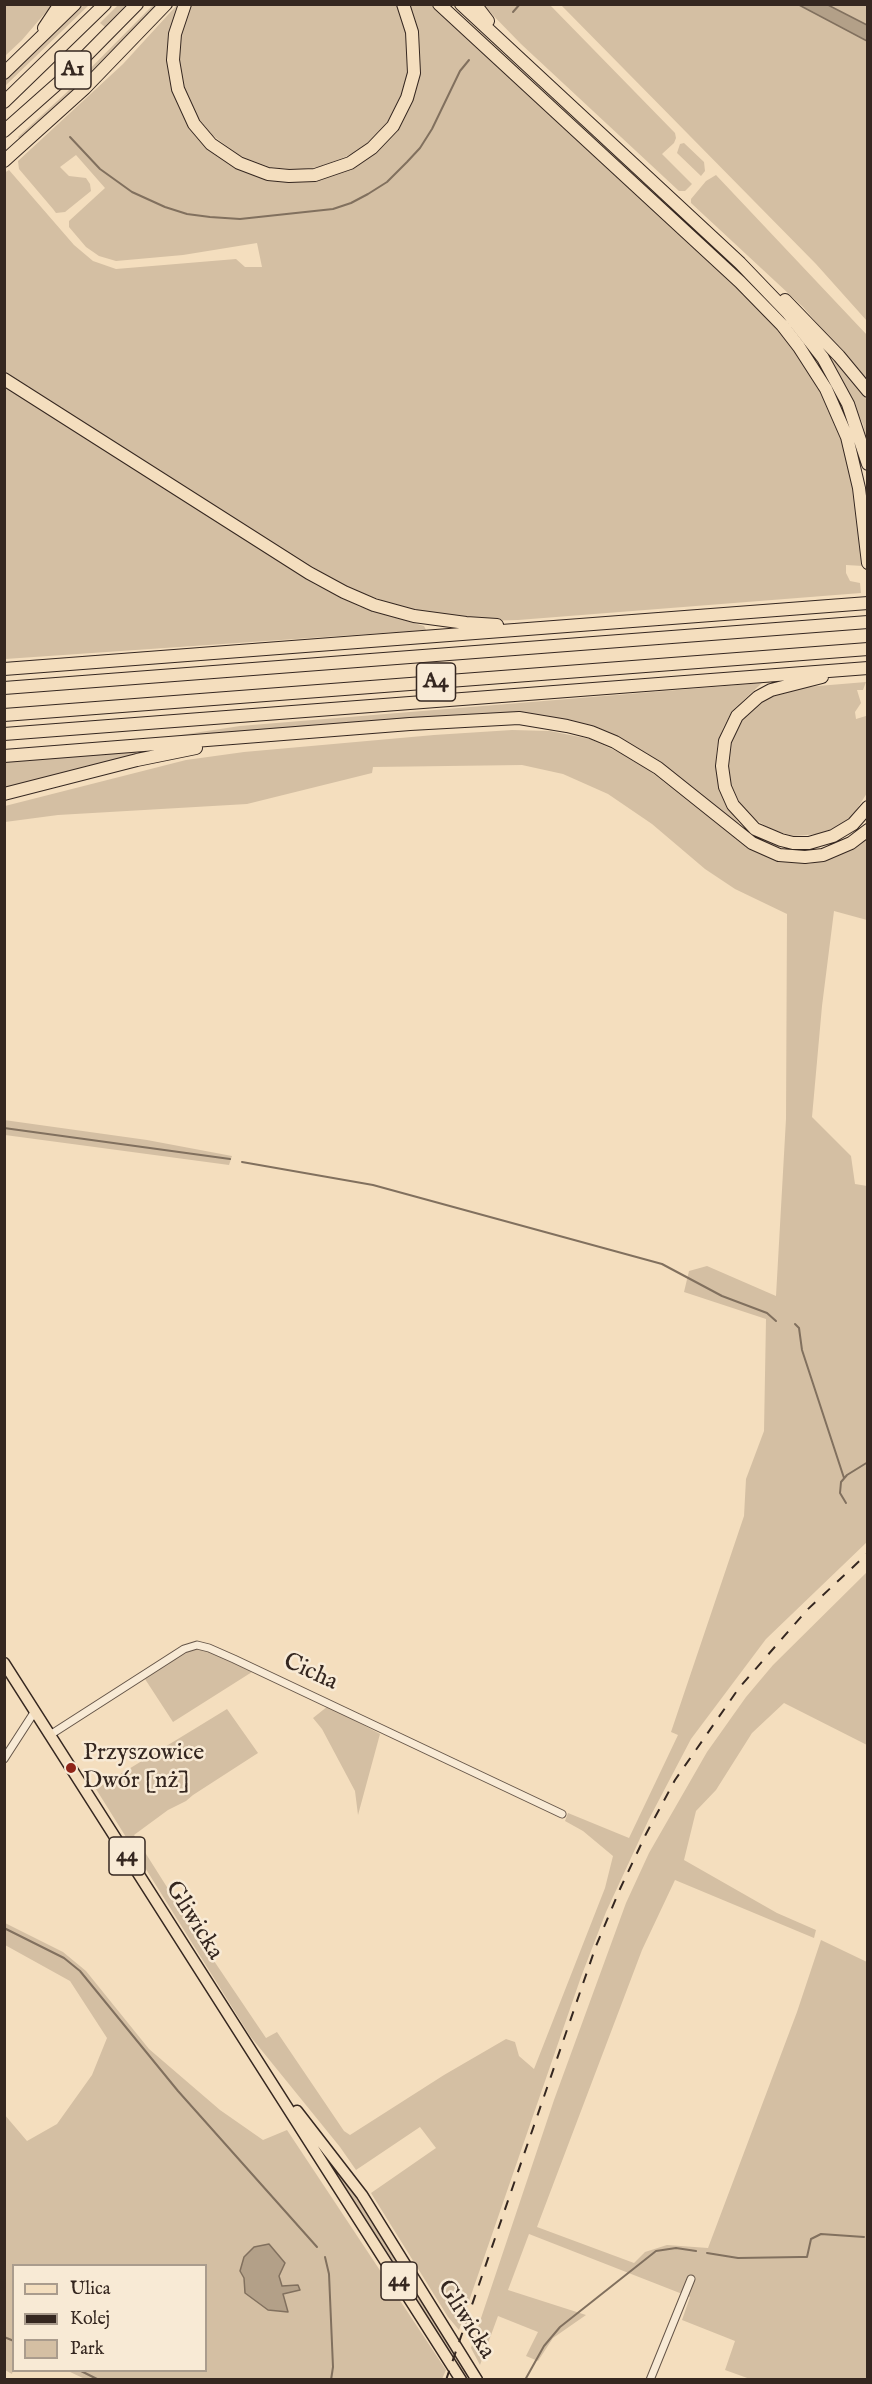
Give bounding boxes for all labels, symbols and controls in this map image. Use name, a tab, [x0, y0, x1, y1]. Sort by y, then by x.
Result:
road number: A1	[55, 51, 91, 89]
road number: A4	[416, 663, 456, 701]
street label: Cicha	[278, 1648, 342, 1698]
place label: Przyszowice Dwór [nż]	[83, 1740, 204, 1796]
marker: Przyszowice Dwór [nż]	[64, 1761, 78, 1775]
road number: 44	[109, 1837, 145, 1875]
street label: Gliwicka	[158, 1876, 228, 1966]
road number: 44	[381, 2262, 417, 2300]
legend	[12, 2264, 207, 2372]
street label: Gliwicka	[430, 2275, 500, 2365]
text: Ulica	[70, 2278, 111, 2301]
text: Kolej	[70, 2308, 110, 2331]
text: Park	[70, 2338, 104, 2361]

